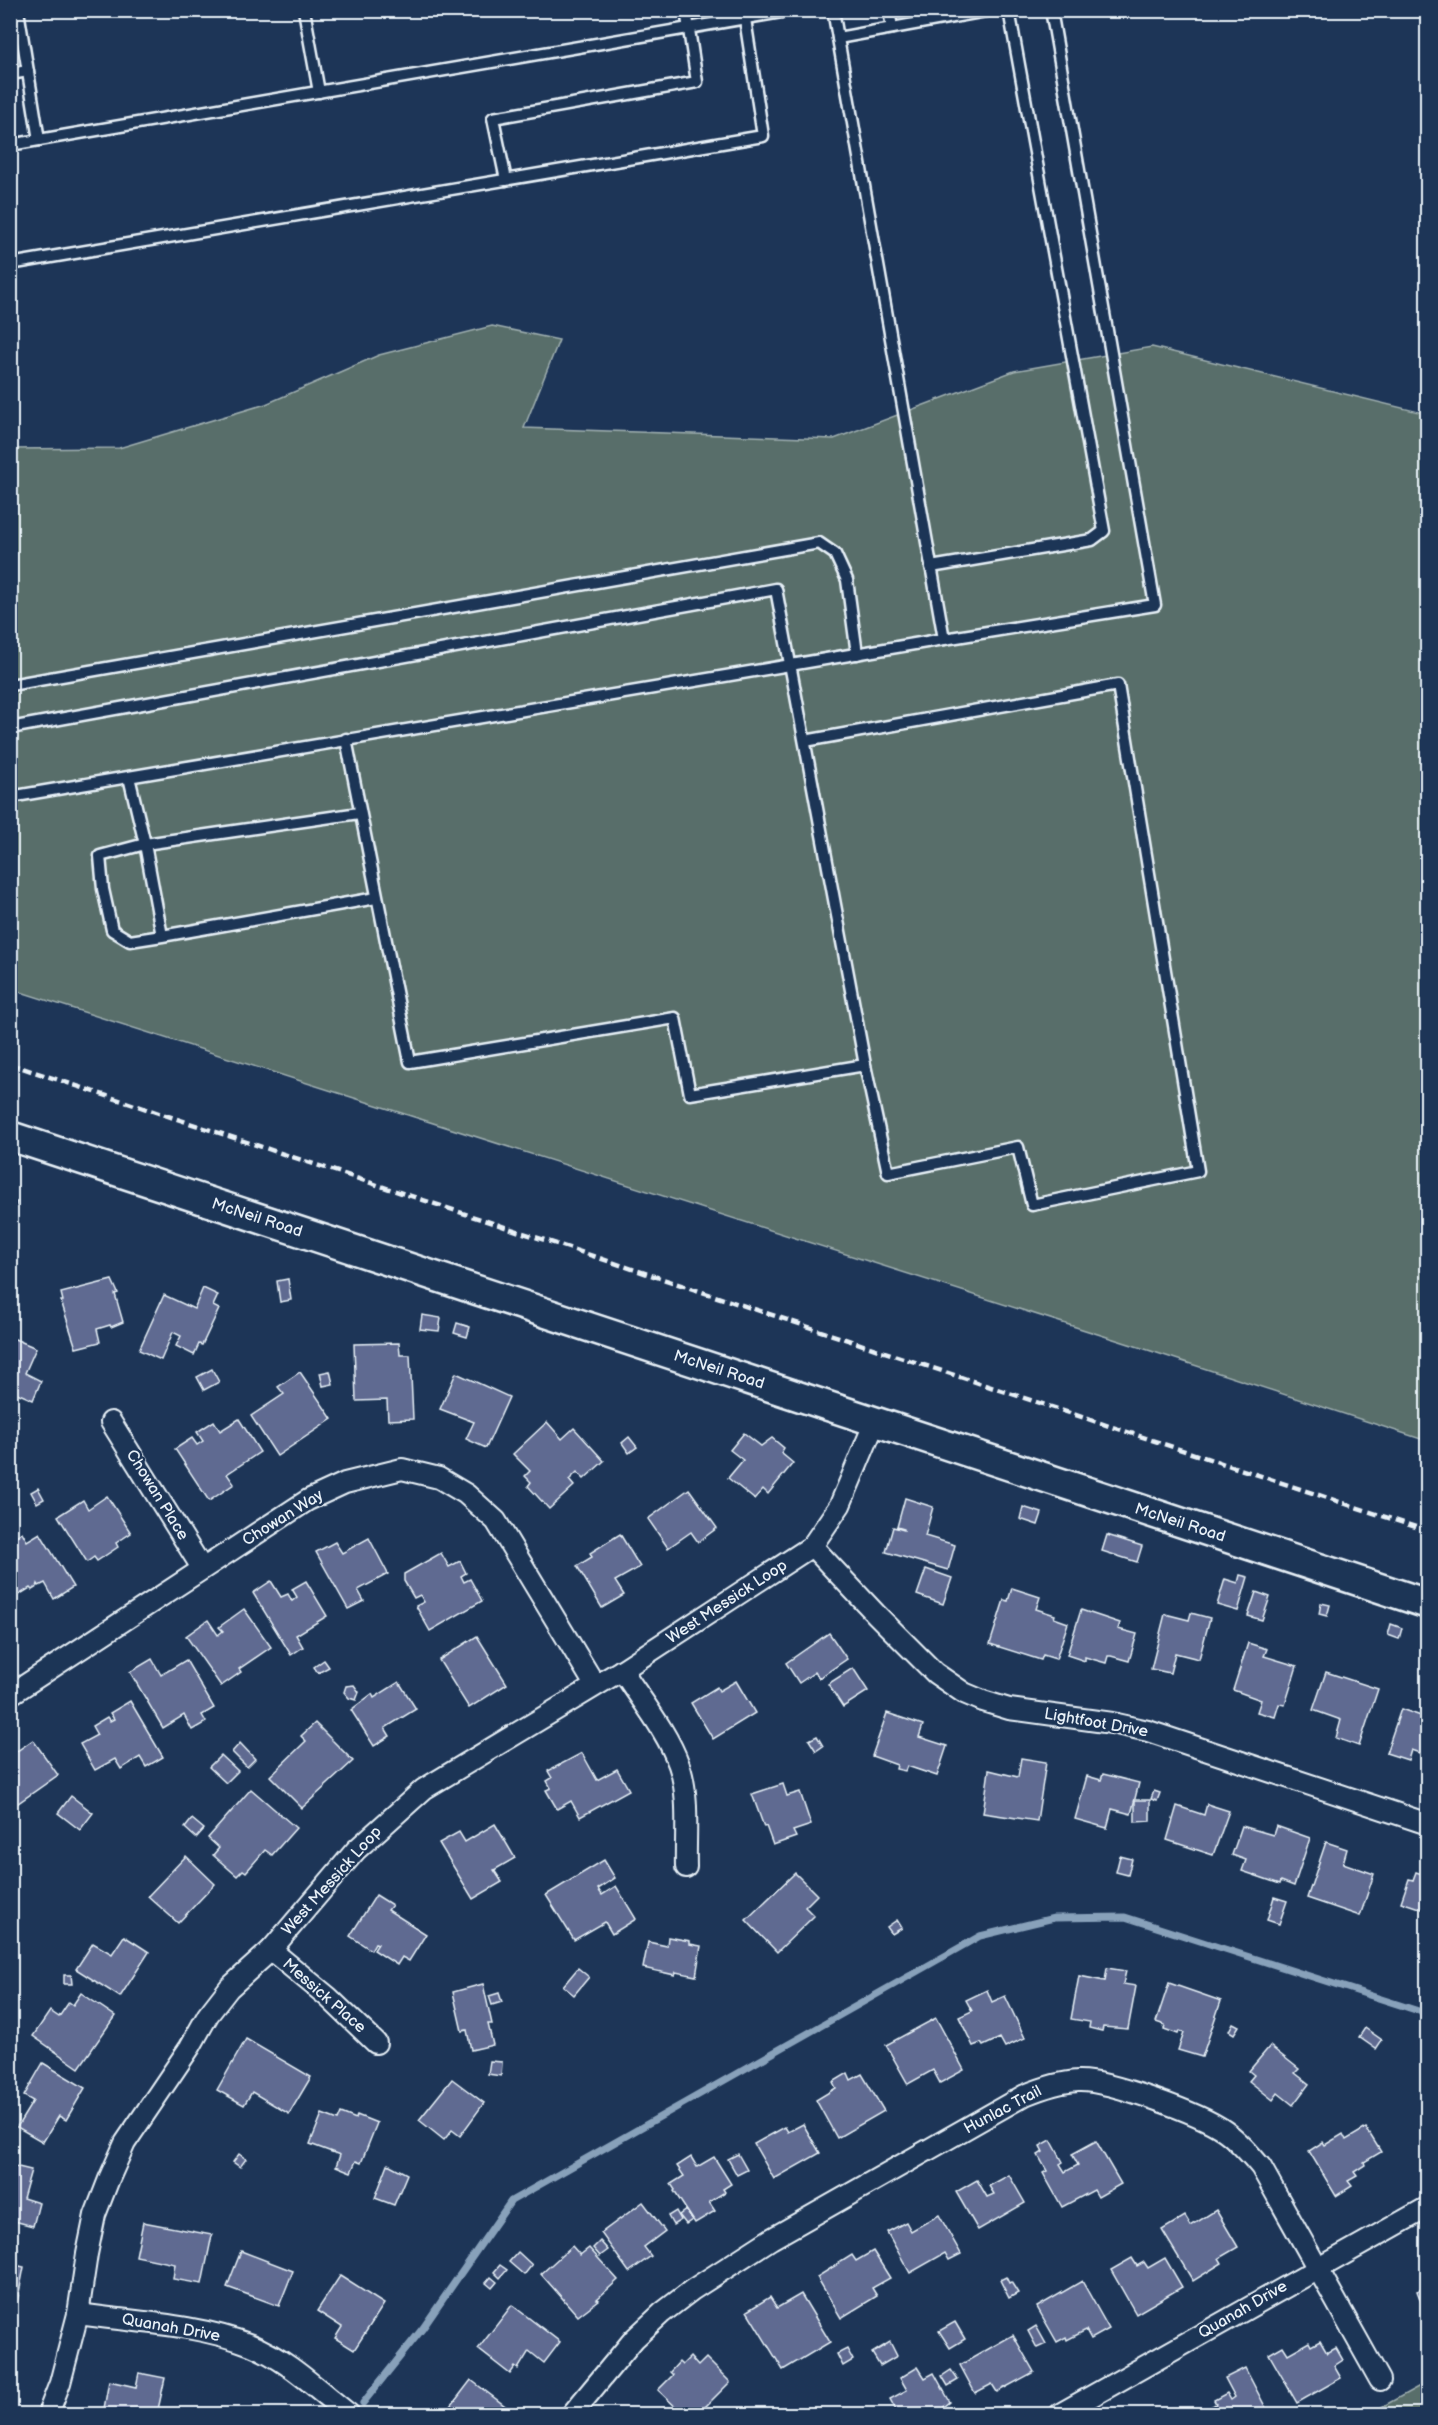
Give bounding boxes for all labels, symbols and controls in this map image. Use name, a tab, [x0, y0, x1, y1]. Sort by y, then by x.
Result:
street label: McNeil Road	[209, 1194, 305, 1242]
street label: McNeil Road	[671, 1346, 767, 1394]
street label: Chowan Place	[122, 1446, 193, 1544]
street label: Chowan Way	[239, 1485, 328, 1550]
street label: McNeil Road	[1132, 1499, 1228, 1547]
street label: West Messick Loop	[663, 1556, 791, 1648]
street label: Lightfoot Drive	[1043, 1705, 1150, 1742]
street label: West Messick Loop	[278, 1823, 386, 1939]
street label: Messick Place	[278, 1955, 370, 2038]
street label: Hunlac Trail	[961, 2082, 1045, 2138]
street label: Quanah Drive	[1195, 2277, 1291, 2343]
street label: Quanah Drive	[120, 2310, 222, 2346]

